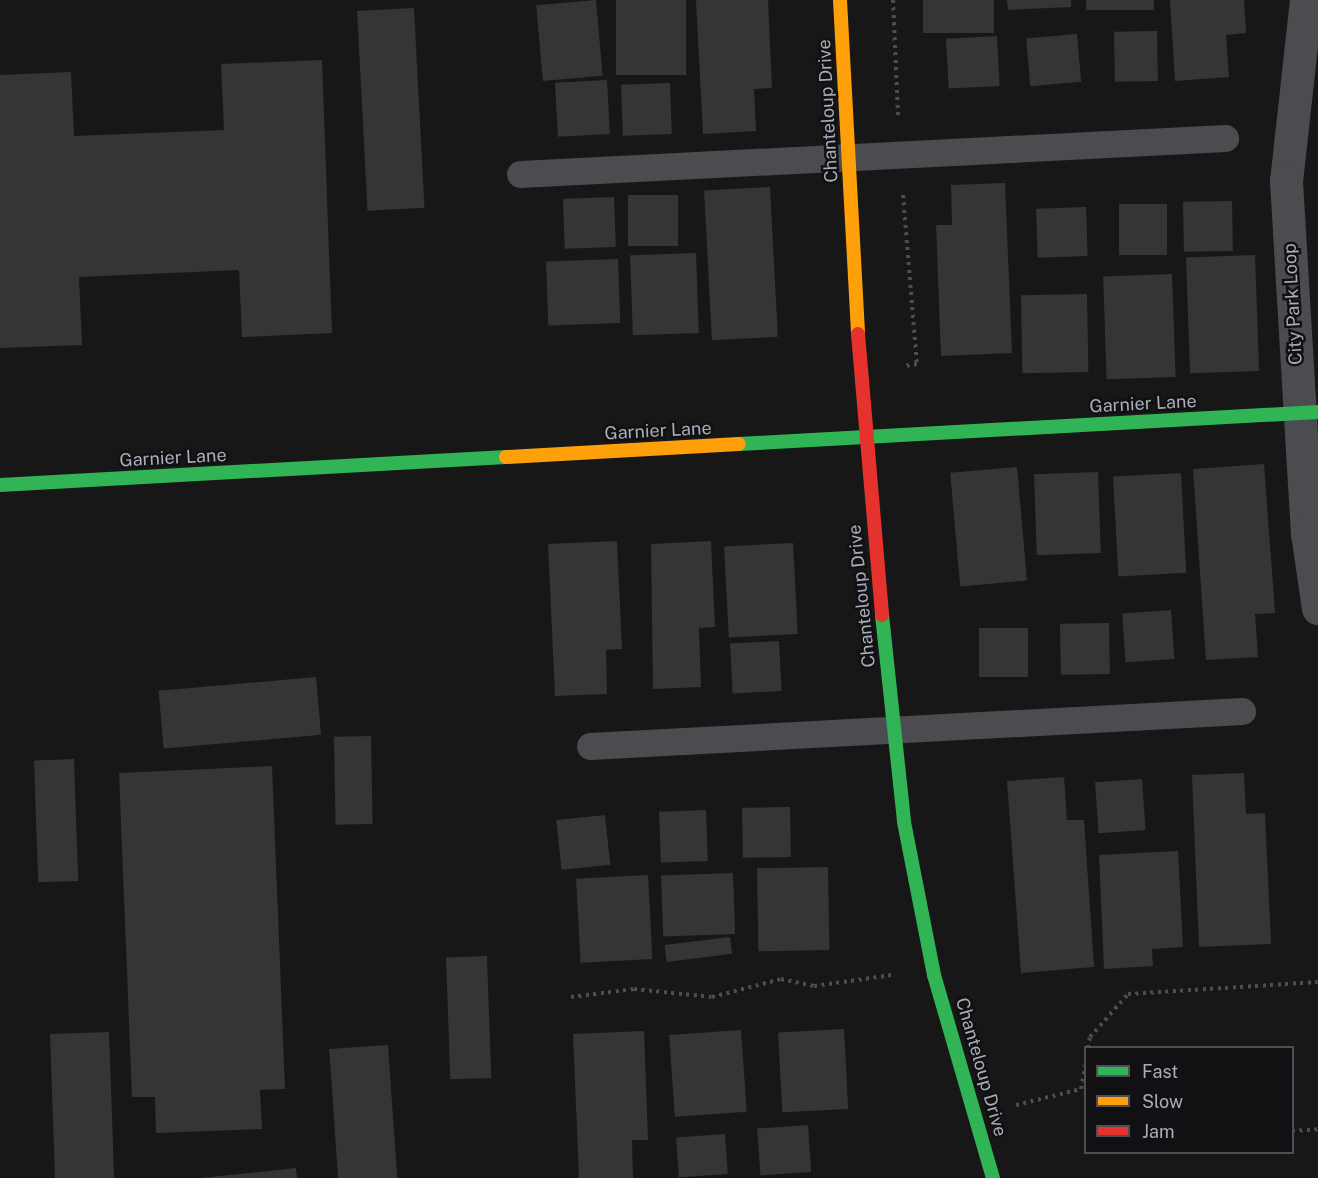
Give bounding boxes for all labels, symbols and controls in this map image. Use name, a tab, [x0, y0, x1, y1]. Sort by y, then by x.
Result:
street label: Chanteloup Drive	[813, 39, 843, 183]
street label: City Park Loop	[1279, 243, 1307, 365]
street label: Garnier Lane	[1089, 390, 1197, 418]
street label: Garnier Lane	[604, 417, 712, 445]
street label: Garnier Lane	[119, 444, 227, 472]
street label: Chanteloup Drive	[844, 523, 880, 669]
street label: Chanteloup Drive	[951, 995, 1011, 1139]
legend	[1084, 1046, 1294, 1154]
text: Fast	[1142, 1061, 1178, 1082]
text: Slow	[1142, 1091, 1183, 1112]
text: Jam	[1142, 1121, 1175, 1142]

